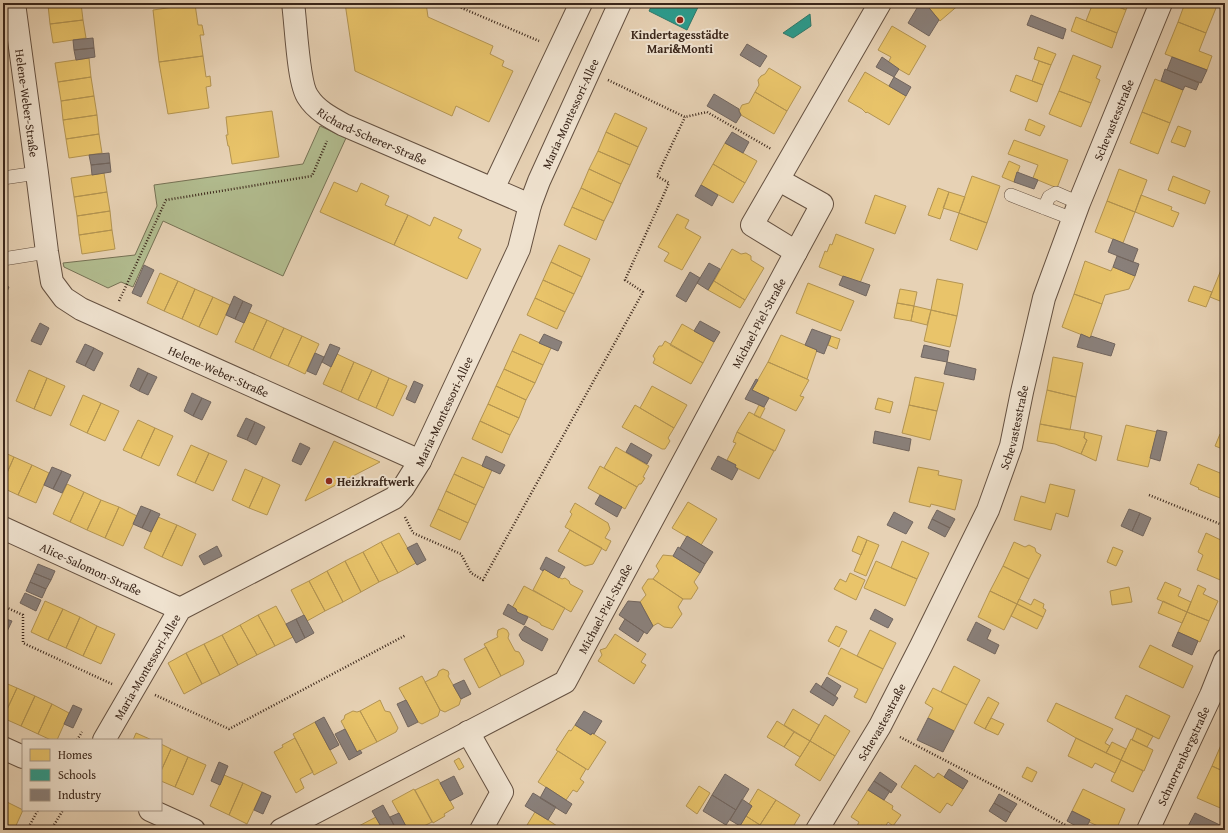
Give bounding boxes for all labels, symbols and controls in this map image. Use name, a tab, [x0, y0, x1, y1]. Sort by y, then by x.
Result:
marker: Kindertagesstädte Mari&Monti	[675, 15, 685, 25]
place label: Kindertagesstädte Mari&Monti	[631, 26, 729, 57]
street label: Helene-Weber-Straße	[12, 48, 43, 158]
street label: Maria-Montessori-Allee	[537, 55, 602, 171]
street label: Schevastesstraße	[1089, 76, 1138, 163]
street label: Richard-Scherer-Straße	[314, 103, 430, 168]
street label: Michael-Piel-Straße	[727, 274, 789, 371]
street label: Helene-Weber-Straße	[166, 341, 272, 401]
street label: Maria-Montessori-Allee	[410, 353, 476, 469]
street label: Schevastesstraße	[995, 383, 1032, 472]
place label: Heizkraftwerk	[337, 473, 415, 490]
marker: Heizkraftwerk	[324, 476, 334, 486]
street label: Alice-Salomon-Straße	[38, 538, 145, 599]
street label: Michael-Piel-Straße	[573, 560, 636, 656]
street label: Maria-Montessori-Allee	[109, 610, 184, 722]
street label: Schevastesstraße	[853, 679, 909, 764]
street label: Schnorrenbergstraße	[1152, 703, 1213, 808]
legend	[22, 739, 162, 811]
text: Homes	[58, 746, 93, 763]
text: Schools	[58, 766, 96, 783]
text: Industry	[58, 786, 101, 803]

